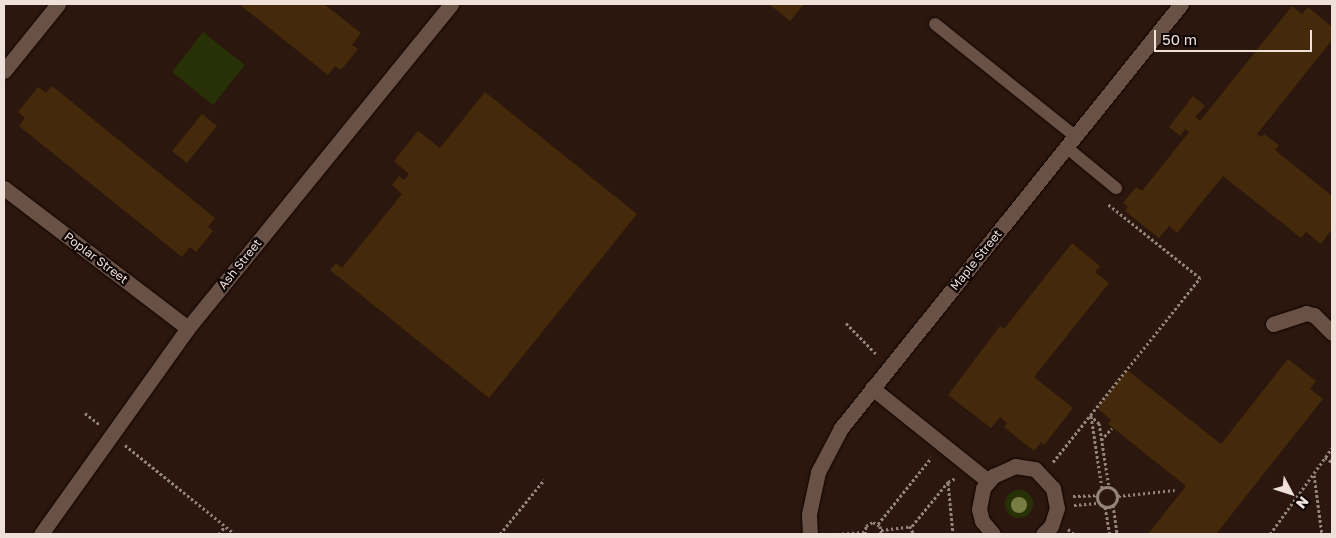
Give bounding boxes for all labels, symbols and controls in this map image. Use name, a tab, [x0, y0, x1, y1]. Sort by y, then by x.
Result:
scale bar	[1156, 20, 1314, 52]
text: 50 m	[1162, 30, 1197, 48]
street label: Maple Street	[947, 227, 1005, 293]
street label: Poplar Street	[61, 229, 131, 287]
street label: Ash Street	[215, 236, 265, 292]
north arrow	[1266, 468, 1316, 518]
text: N	[1293, 493, 1313, 512]

